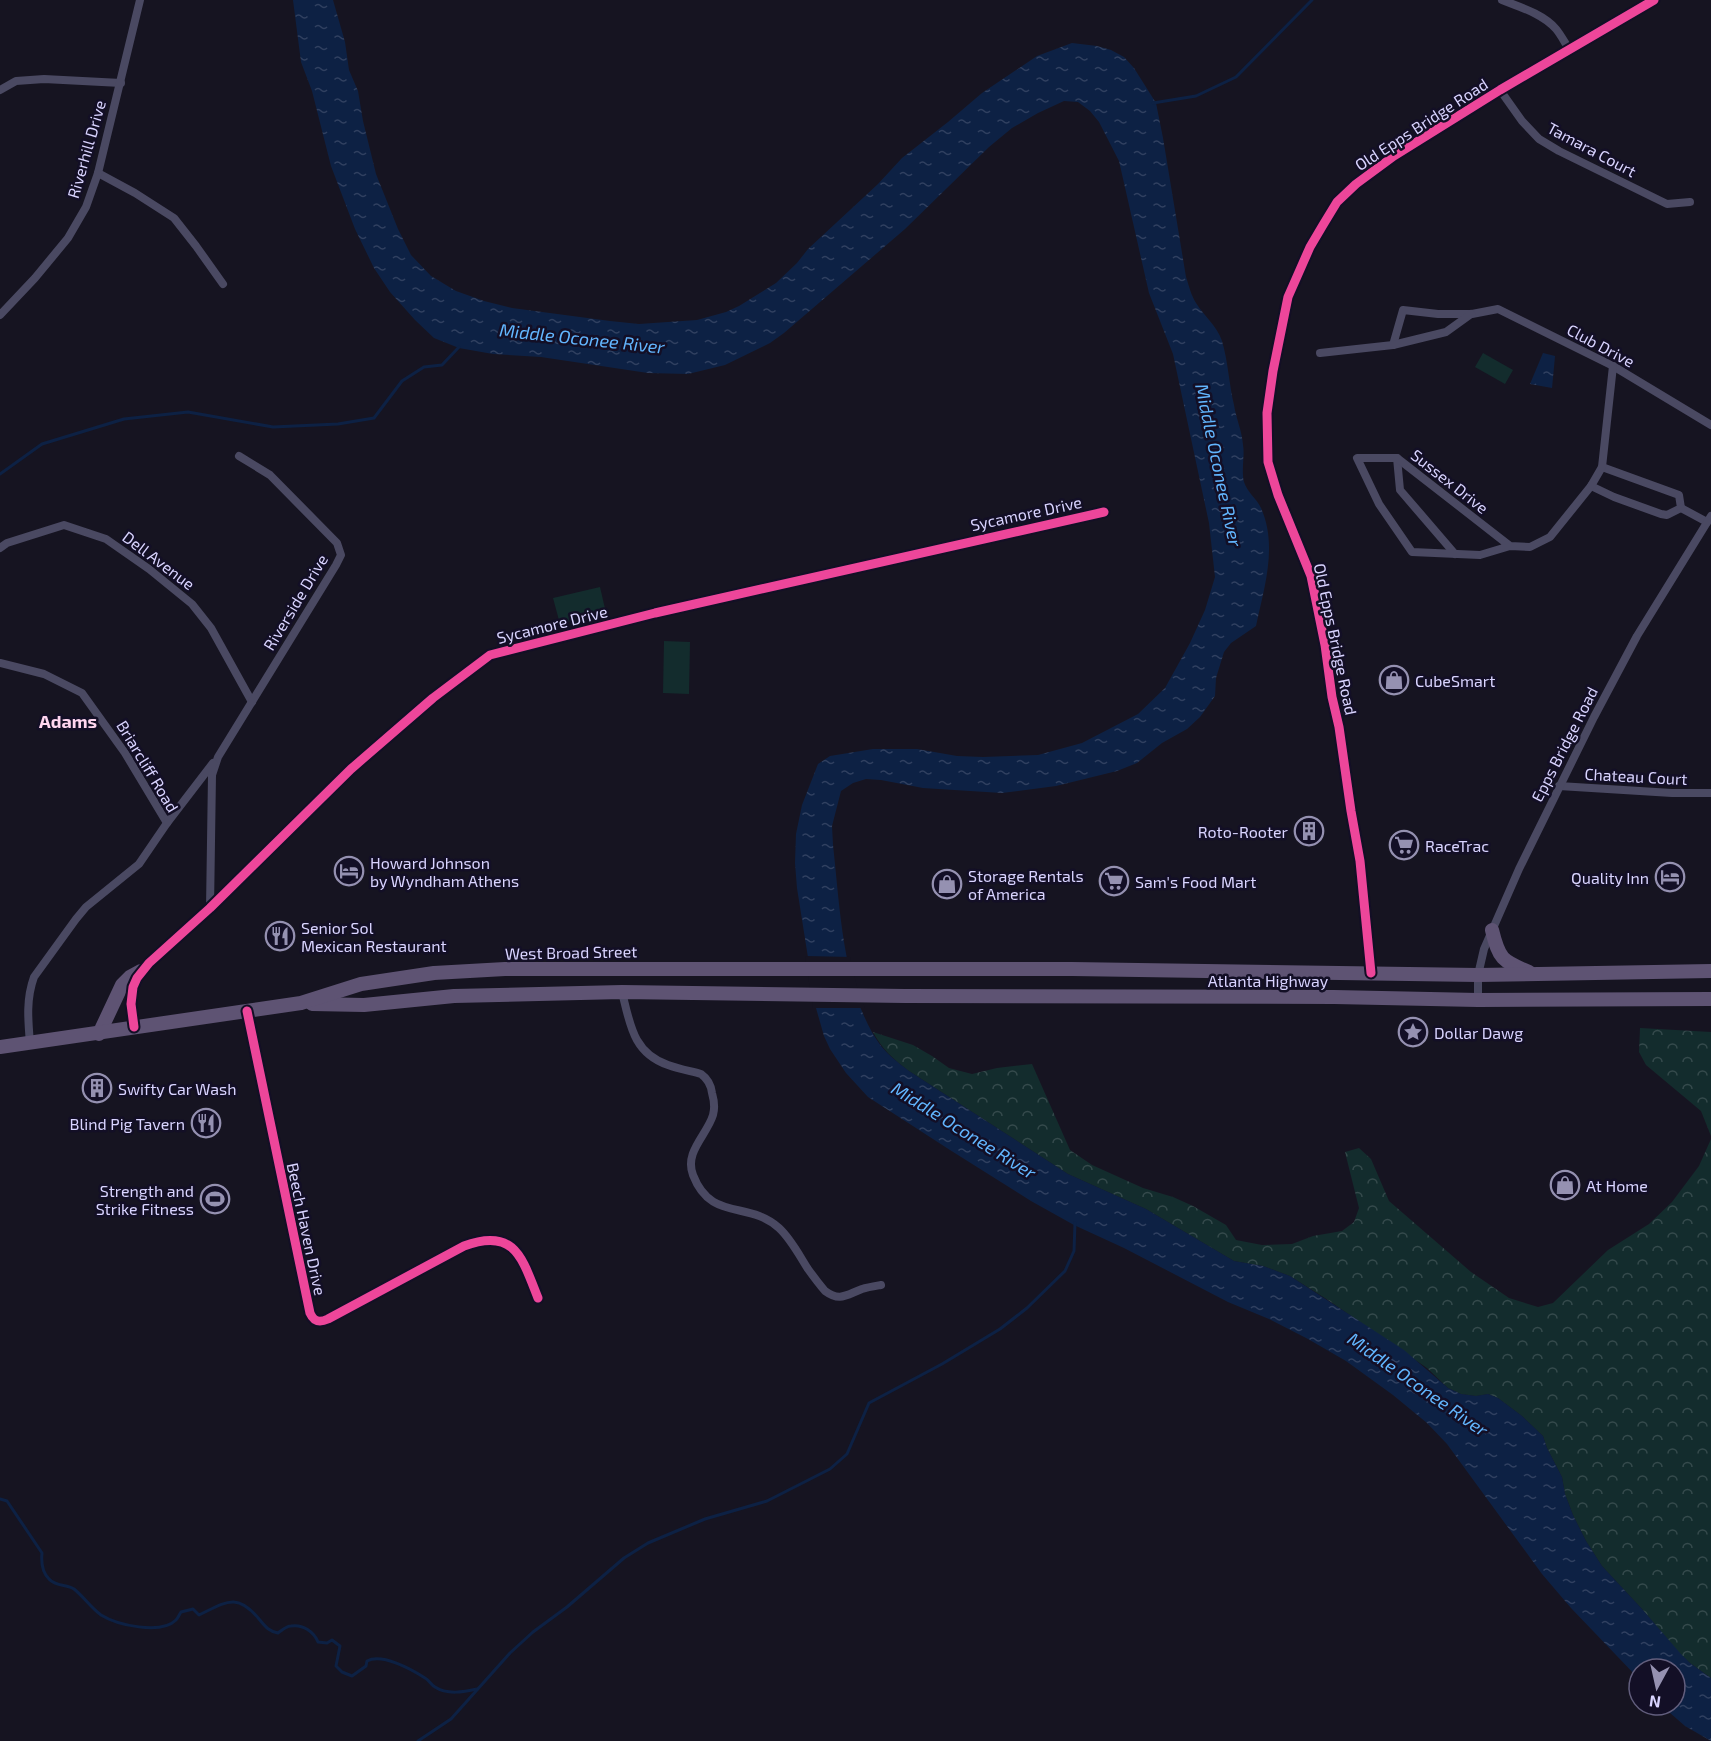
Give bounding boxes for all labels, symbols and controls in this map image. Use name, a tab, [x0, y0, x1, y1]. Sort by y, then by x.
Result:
street label: Old Epps Bridge Road	[1351, 74, 1491, 174]
street label: Riverhill Drive	[63, 98, 109, 200]
street label: Tamara Court	[1544, 118, 1640, 180]
water label: Middle Oconee River	[498, 318, 667, 358]
street label: Club Drive	[1564, 319, 1638, 371]
water label: Middle Oconee River	[1191, 381, 1247, 549]
street label: Sussex Drive	[1408, 445, 1492, 517]
street label: Sycamore Drive	[969, 492, 1083, 534]
street label: Dell Avenue	[119, 527, 199, 593]
street label: Riverside Drive	[259, 551, 331, 653]
street label: Old Epps Bridge Road	[1311, 561, 1361, 717]
street label: Sycamore Drive	[495, 601, 609, 647]
shop icon: CubeSmart	[1378, 664, 1410, 696]
place label: CubeSmart	[1415, 671, 1495, 690]
street label: Epps Bridge Road	[1527, 683, 1601, 805]
district label: Adams	[39, 710, 97, 732]
street label: Briarcliff Road	[113, 717, 183, 815]
street label: Chateau Court	[1584, 764, 1688, 788]
building icon: Roto-Rooter	[1293, 815, 1325, 847]
place label: Roto-Rooter	[1198, 822, 1289, 841]
supermarket icon: RaceTrac	[1388, 829, 1420, 861]
place label: RaceTrac	[1425, 836, 1489, 855]
place label: Howard Johnson by Wyndham Athens	[370, 853, 519, 890]
hotel icon: Howard Johnson by Wyndham Athens	[333, 855, 365, 887]
hotel icon: Quality Inn	[1654, 861, 1686, 893]
supermarket icon: Sam's Food Mart	[1098, 865, 1130, 897]
place label: Storage Rentals of America	[968, 866, 1084, 903]
shop icon: Storage Rentals of America	[931, 868, 963, 900]
place label: Quality Inn	[1571, 868, 1649, 888]
place label: Sam's Food Mart	[1135, 872, 1256, 891]
place label: Senior Sol Mexican Restaurant	[301, 918, 447, 955]
restaurant icon: Senior Sol Mexican Restaurant	[264, 920, 296, 952]
street label: West Broad Street	[505, 941, 637, 963]
street label: Atlanta Highway	[1208, 971, 1329, 990]
place icon: Dollar Dawg	[1397, 1016, 1429, 1048]
place label: Dollar Dawg	[1434, 1023, 1523, 1042]
building icon: Swifty Car Wash	[81, 1072, 113, 1104]
water label: Middle Oconee River	[888, 1077, 1041, 1184]
place label: Swifty Car Wash	[118, 1079, 236, 1098]
restaurant icon: Blind Pig Tavern	[190, 1107, 222, 1139]
place label: Blind Pig Tavern	[70, 1114, 185, 1133]
street label: Beech Haven Drive	[284, 1161, 330, 1297]
shop icon: At Home	[1549, 1169, 1581, 1201]
place label: At Home	[1586, 1176, 1648, 1195]
place label: Strength and Strike Fitness	[96, 1181, 194, 1218]
sports icon: Strength and Strike Fitness	[199, 1183, 231, 1215]
water label: Middle Oconee River	[1344, 1327, 1493, 1441]
north arrow	[1627, 1657, 1687, 1717]
text: N	[1648, 1692, 1662, 1713]

